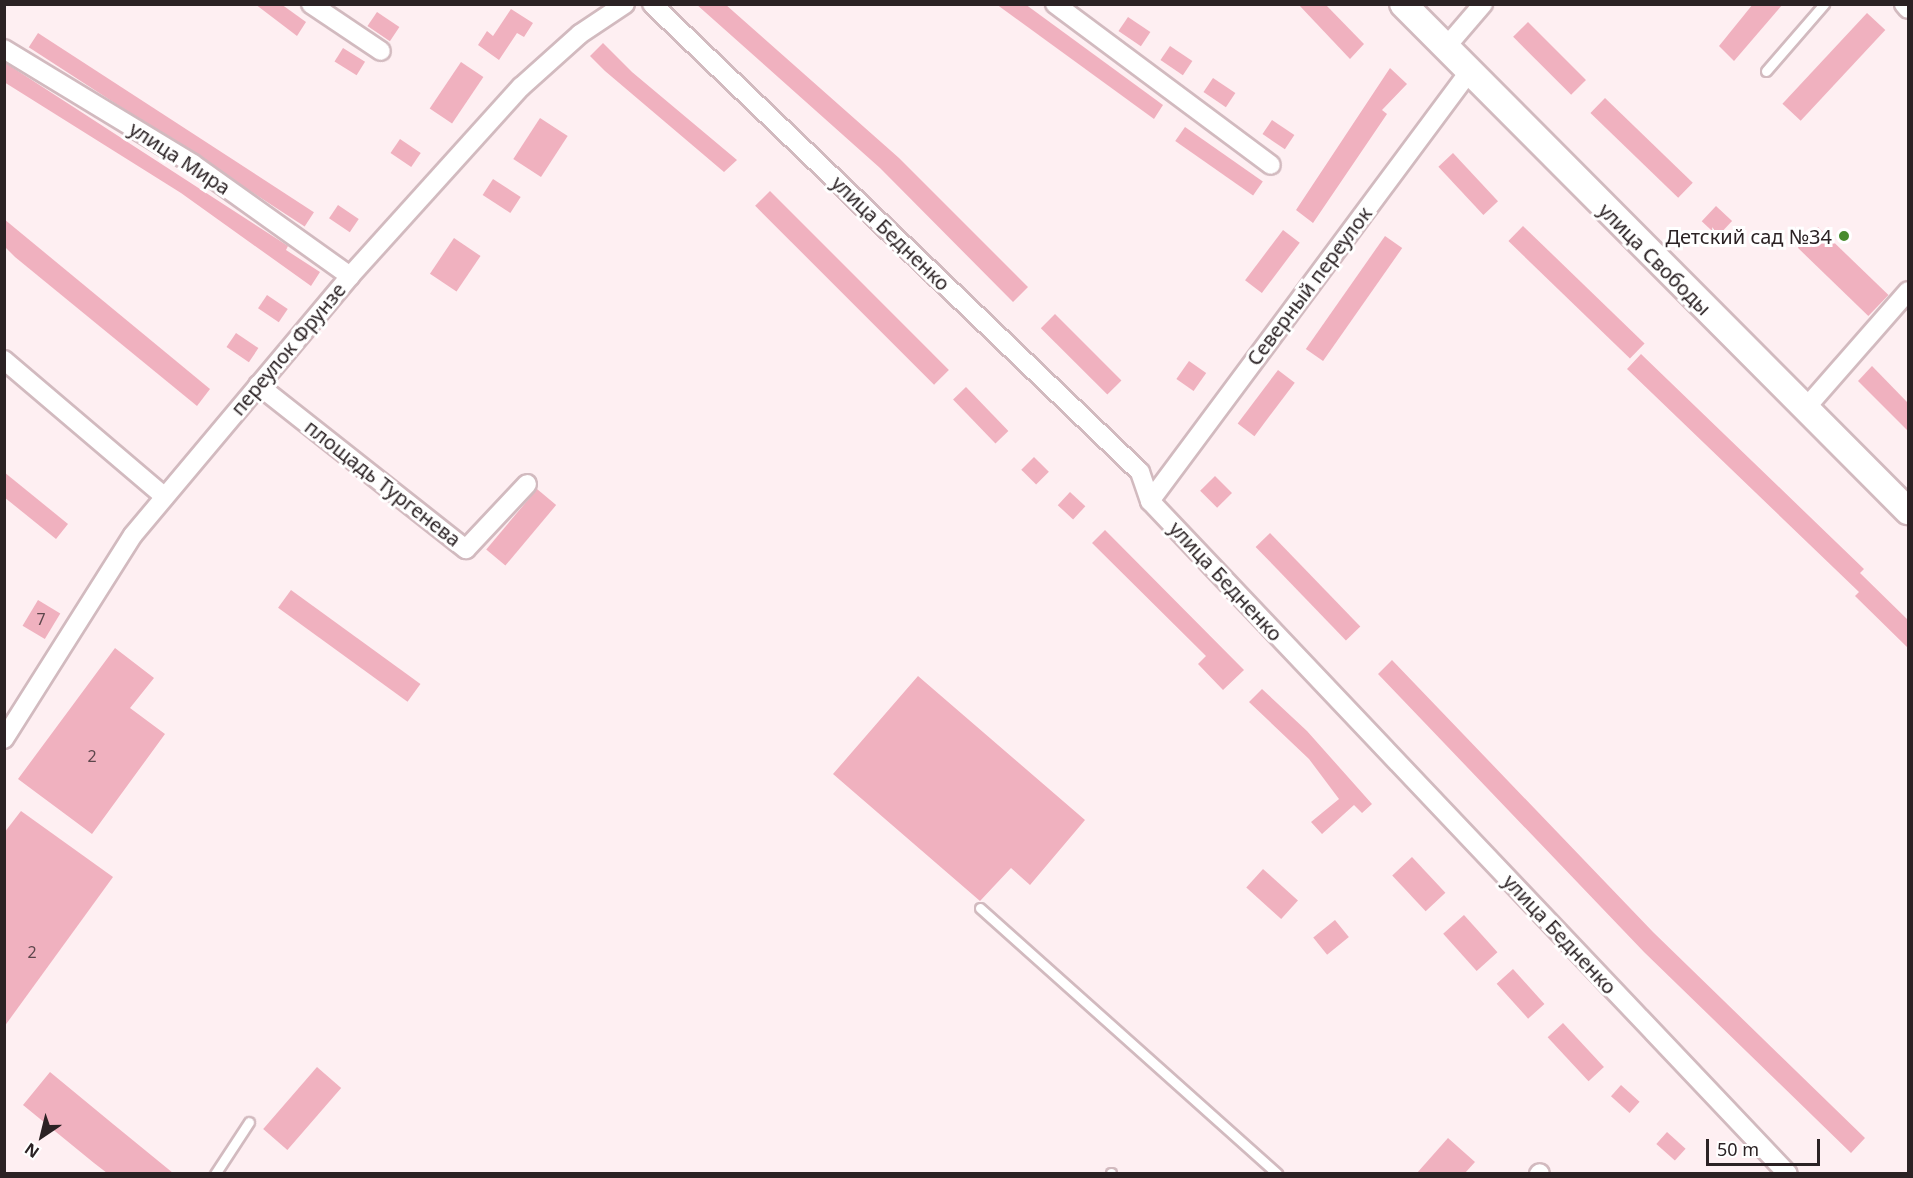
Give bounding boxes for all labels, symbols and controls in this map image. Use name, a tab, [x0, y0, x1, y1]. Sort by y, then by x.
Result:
street label: улица Мира	[125, 116, 235, 200]
street label: улица Бедненко	[827, 171, 955, 295]
street label: улица Свободы	[1594, 198, 1716, 320]
street label: Северный переулок	[1241, 202, 1377, 370]
place label: Детский сад №34	[1665, 224, 1832, 248]
marker: Детский сад №34	[1837, 229, 1851, 243]
street label: переулок Фрунзе	[226, 278, 350, 420]
street label: площадь Тургенева	[300, 415, 466, 551]
street label: улица Бедненко	[1164, 516, 1288, 646]
house number: 7	[36, 609, 46, 629]
house number: 2	[87, 746, 97, 766]
street label: улица Бедненко	[1498, 869, 1622, 999]
house number: 2	[27, 942, 37, 962]
north arrow	[12, 1106, 72, 1166]
scale bar	[1709, 1127, 1823, 1165]
text: 50 m	[1717, 1137, 1759, 1161]
text: N	[20, 1138, 43, 1163]

